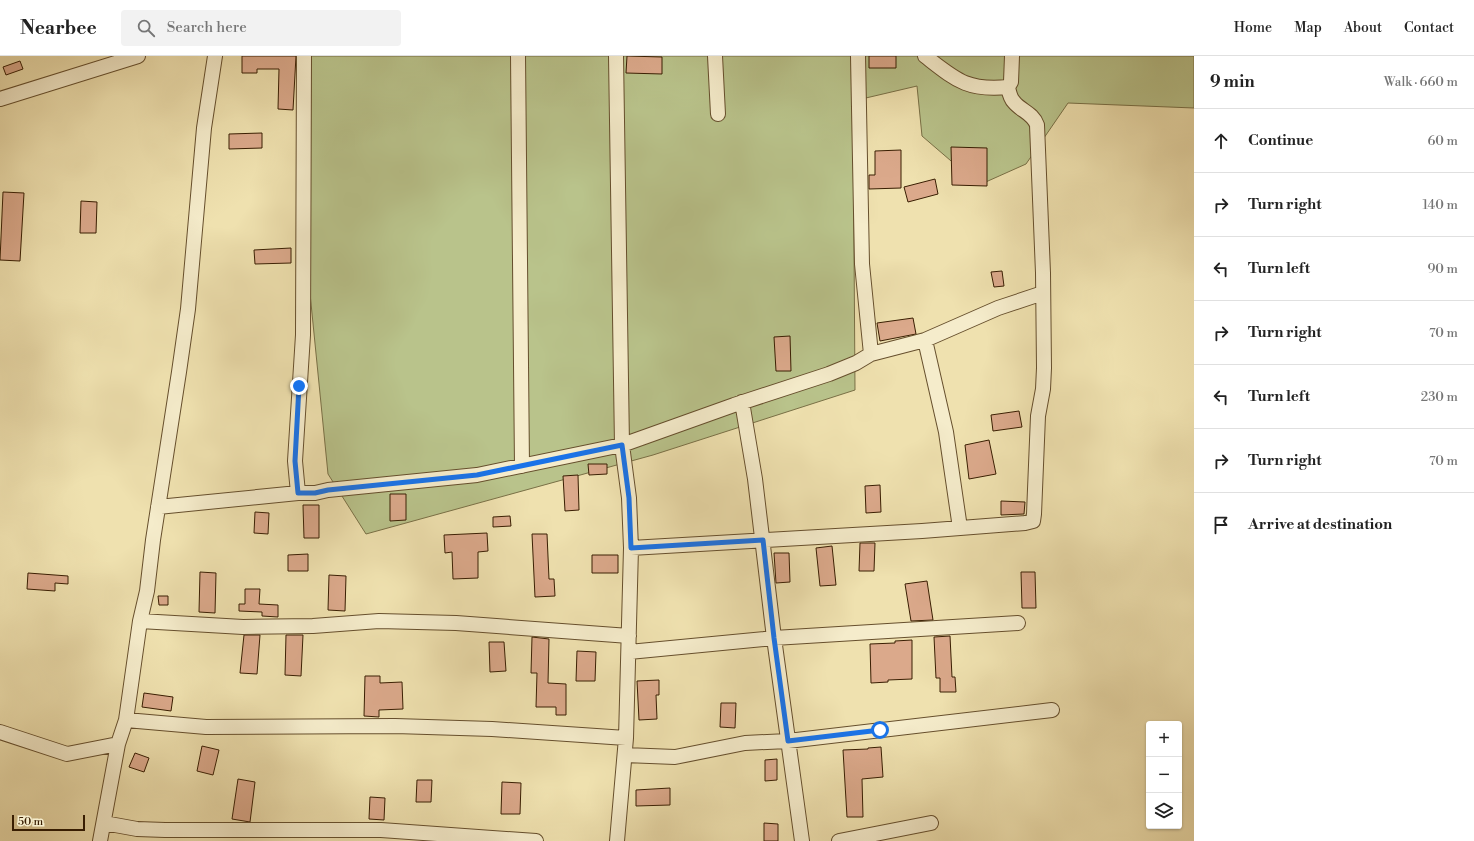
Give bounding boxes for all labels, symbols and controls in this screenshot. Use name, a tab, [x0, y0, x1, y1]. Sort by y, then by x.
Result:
search box	[121, 10, 401, 46]
text: Nearbee	[20, 16, 97, 40]
icon: search	[135, 17, 157, 39]
text: Search here	[167, 18, 247, 37]
text: Home	[1234, 19, 1272, 37]
text: Map	[1294, 19, 1322, 37]
text: About	[1344, 19, 1382, 37]
text: Contact	[1404, 19, 1454, 37]
text: 9 min	[1210, 71, 1255, 93]
text: Walk · 660 m	[1384, 74, 1458, 90]
icon: ahead	[1210, 130, 1232, 152]
text: Continue	[1248, 131, 1313, 150]
text: 60 m	[1427, 133, 1458, 149]
icon: right	[1210, 194, 1232, 216]
text: Turn right	[1248, 195, 1322, 214]
text: 140 m	[1422, 197, 1458, 213]
icon: left	[1210, 258, 1232, 280]
text: Turn left	[1248, 259, 1310, 278]
text: 90 m	[1427, 261, 1458, 277]
icon: right	[1210, 322, 1232, 344]
text: Turn right	[1248, 323, 1322, 342]
text: 70 m	[1429, 325, 1458, 341]
route end	[290, 377, 308, 395]
icon: left	[1210, 386, 1232, 408]
text: Turn left	[1248, 387, 1310, 406]
text: 230 m	[1421, 389, 1458, 405]
icon: right	[1210, 450, 1232, 472]
text: Turn right	[1248, 451, 1322, 470]
text: 70 m	[1429, 453, 1458, 469]
icon: arrive	[1210, 514, 1232, 536]
text: Arrive at destination	[1248, 515, 1392, 534]
route start	[871, 721, 889, 739]
map controls	[1146, 721, 1182, 829]
button: +	[1146, 721, 1182, 757]
button: −	[1146, 757, 1182, 793]
button: layers	[1146, 793, 1182, 829]
scale bar	[12, 813, 85, 832]
text: 50 m	[18, 815, 43, 829]

